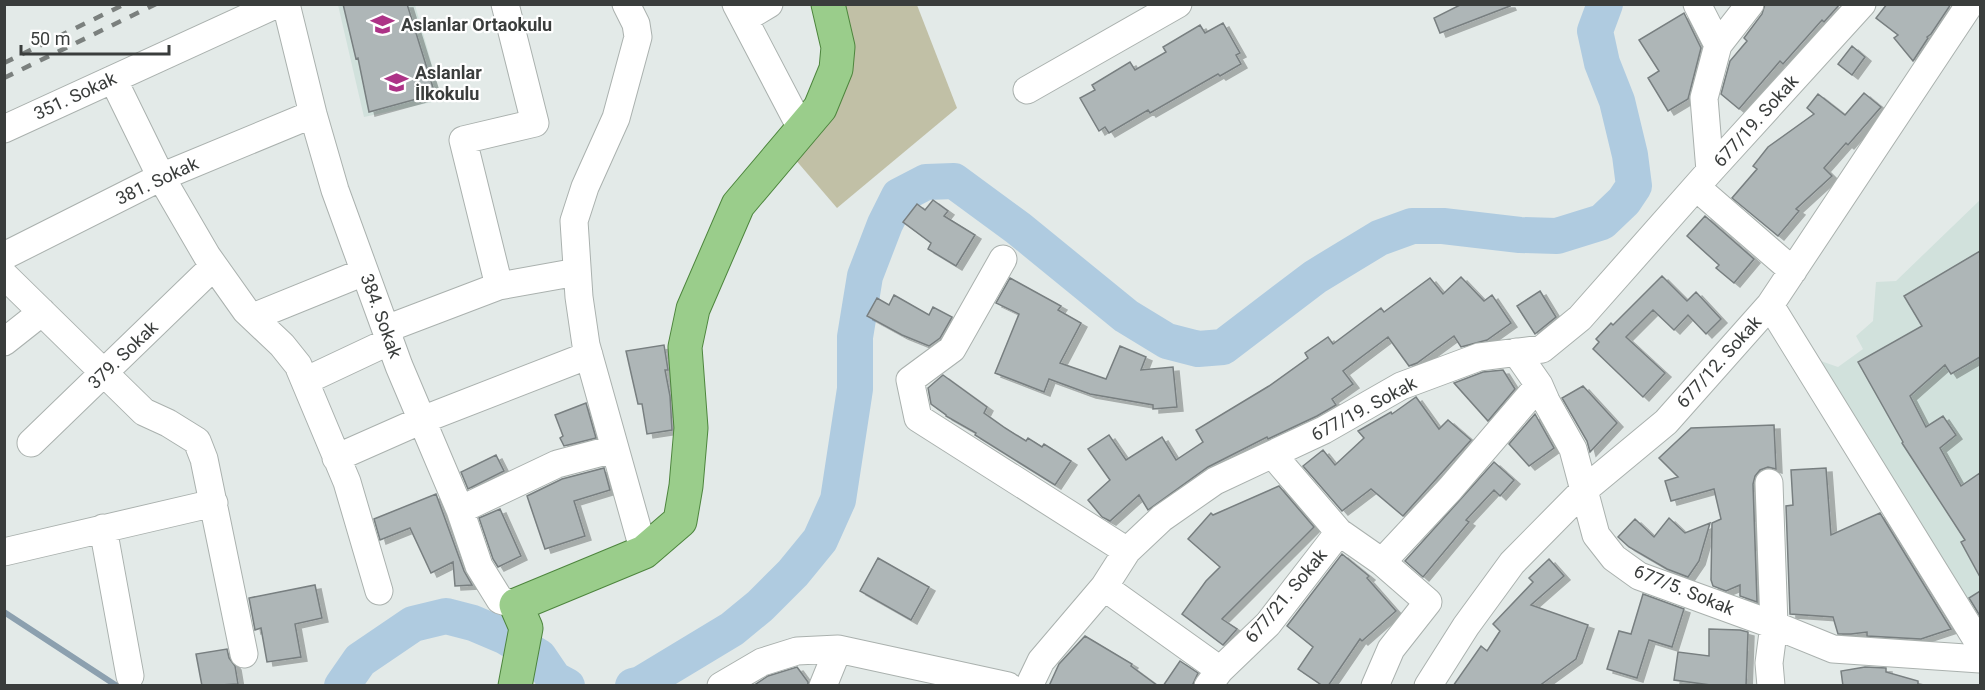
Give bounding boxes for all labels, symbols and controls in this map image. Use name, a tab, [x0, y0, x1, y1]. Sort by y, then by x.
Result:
school or university icon: Aslanlar Ortaokulu	[370, 12, 396, 38]
place label: Aslanlar Ortaokulu	[401, 14, 552, 35]
scale bar	[21, 18, 170, 56]
text: 50 m	[30, 28, 70, 49]
place label: Aslanlar İlkokulu	[415, 62, 482, 104]
street label: 351. Sokak	[30, 67, 120, 124]
school or university icon: Aslanlar İlkokulu	[384, 70, 410, 96]
street label: 677/19. Sokak	[1709, 70, 1803, 171]
street label: 381. Sokak	[112, 152, 202, 209]
street label: 384. Sokak	[356, 271, 407, 362]
street label: 677/12. Sokak	[1672, 311, 1766, 412]
street label: 379. Sokak	[84, 316, 162, 393]
street label: 677/19. Sokak	[1308, 372, 1421, 445]
street label: 677/21. Sokak	[1240, 544, 1332, 647]
street label: 677/5. Sokak	[1631, 560, 1738, 619]

